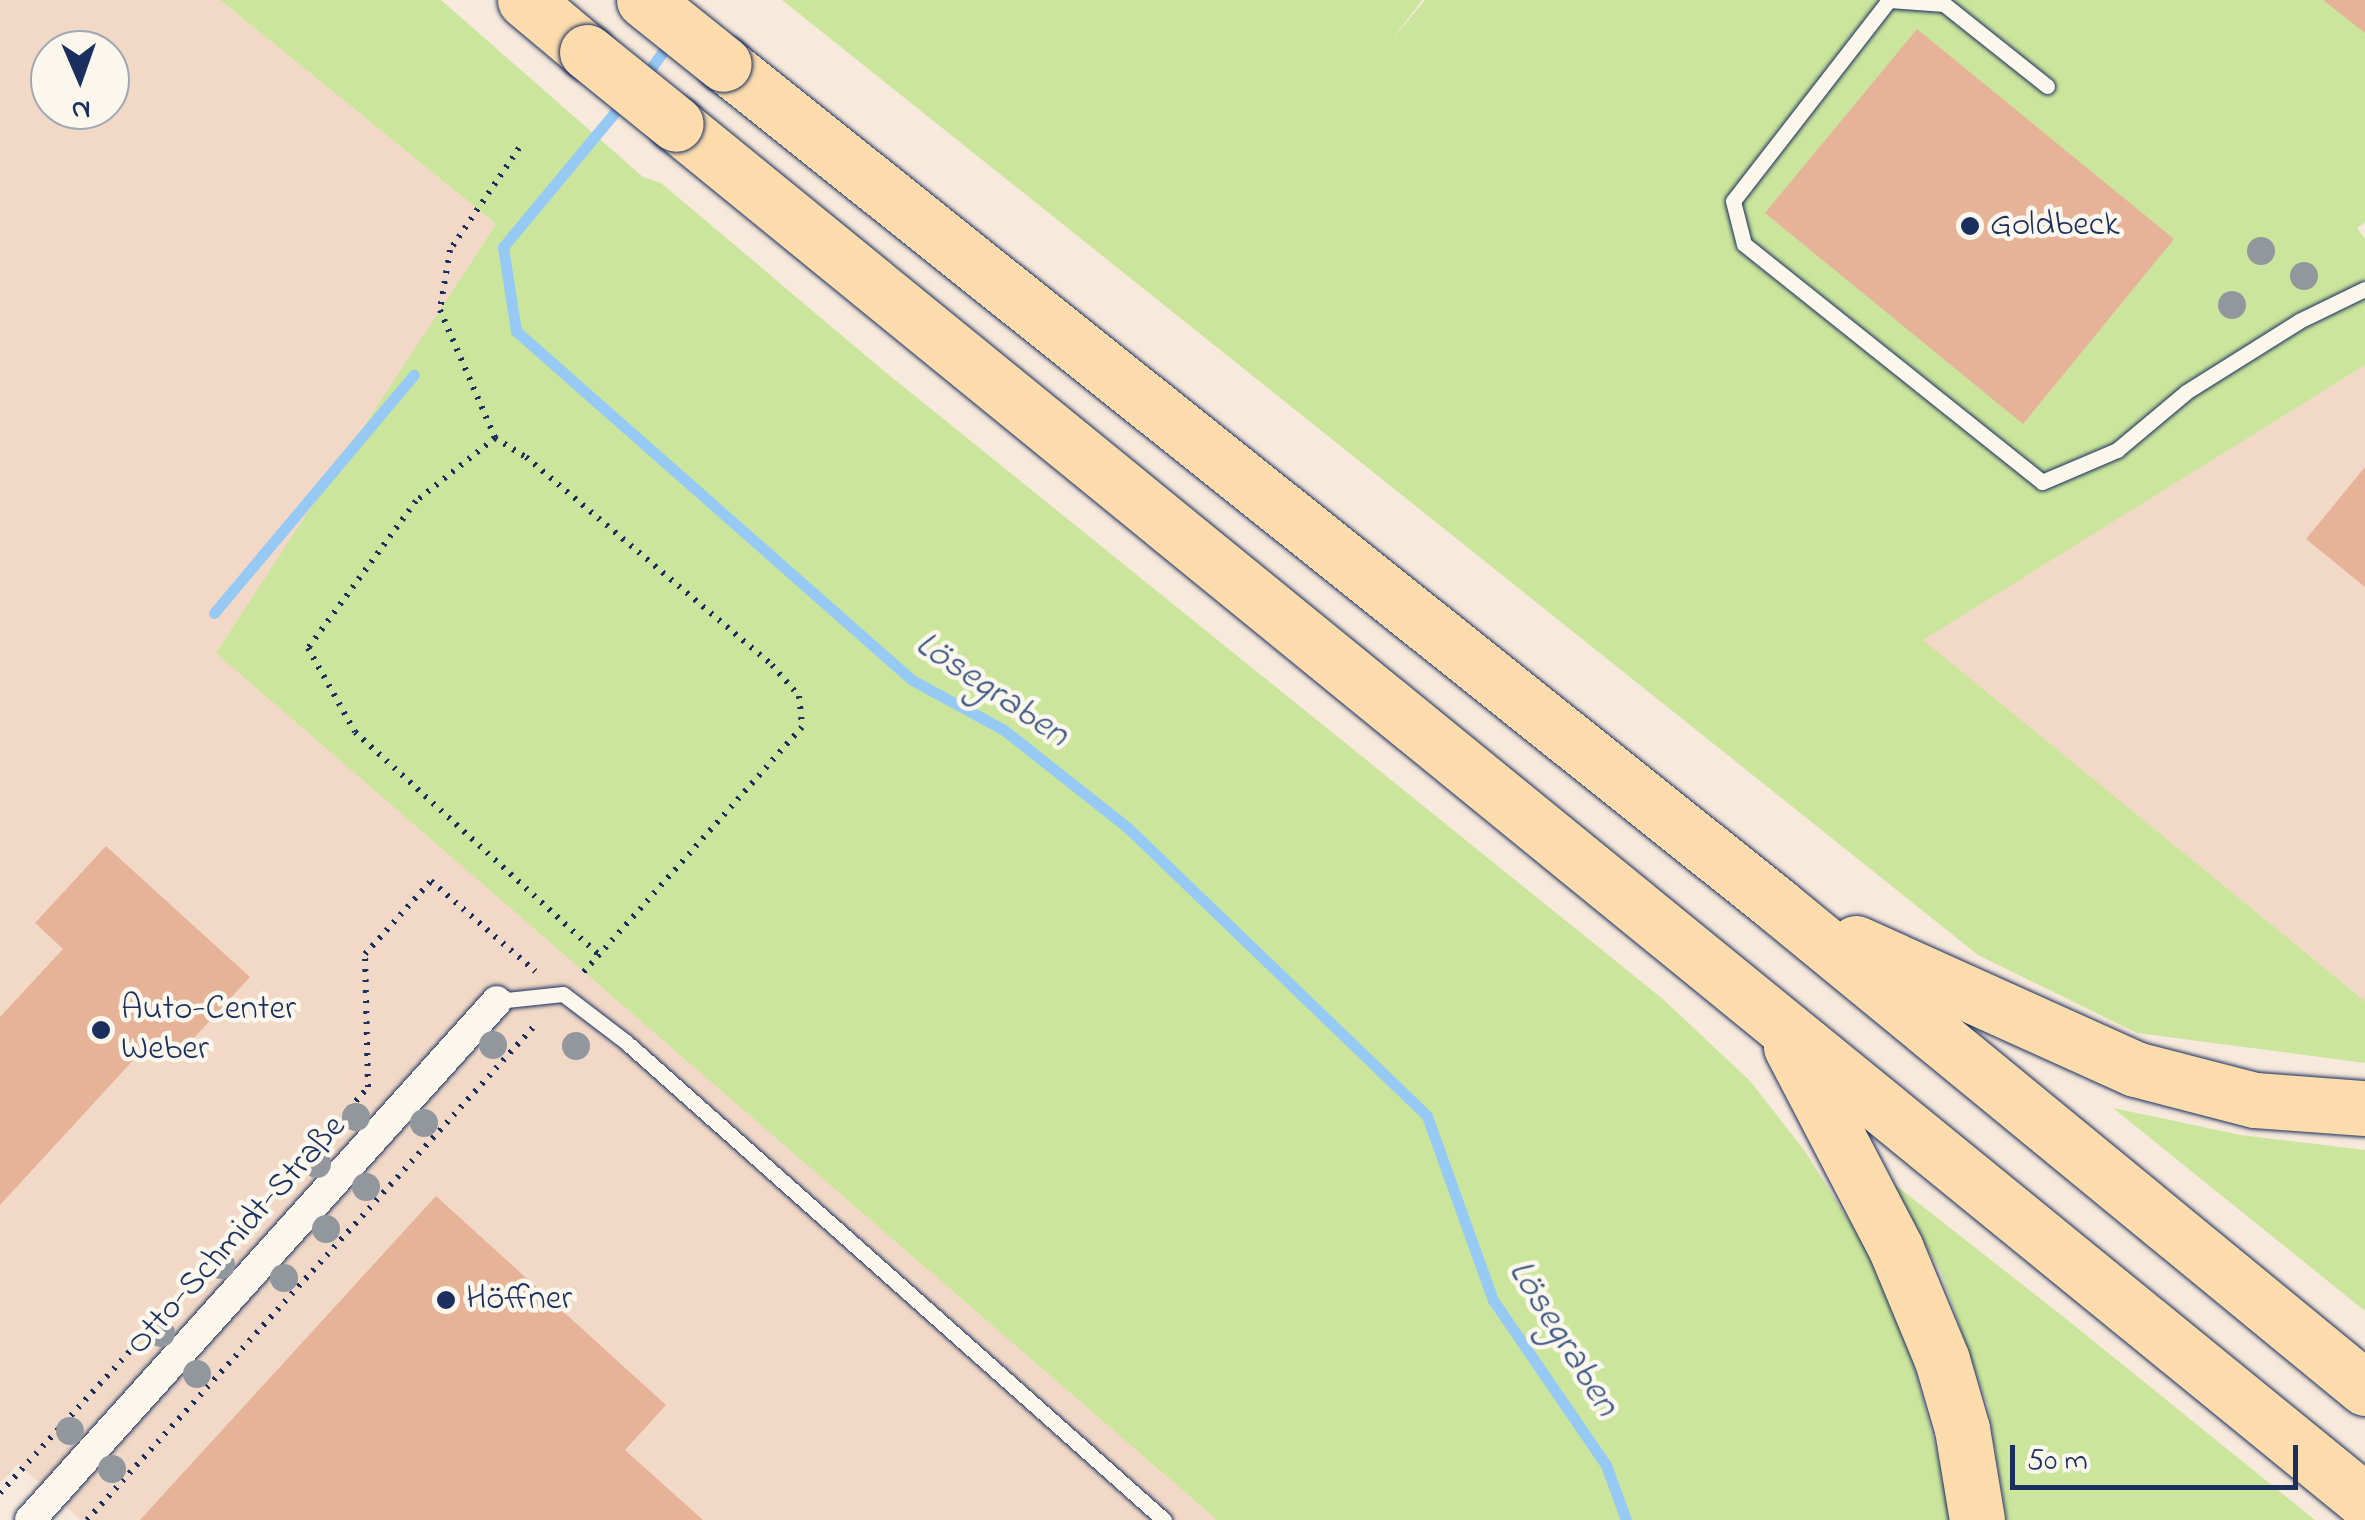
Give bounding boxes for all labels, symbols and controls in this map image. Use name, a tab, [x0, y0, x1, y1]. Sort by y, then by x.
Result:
north arrow	[30, 30, 130, 130]
text: N	[71, 88, 91, 129]
place label: Goldbeck	[1990, 205, 2120, 247]
marker: Goldbeck	[1959, 215, 1981, 237]
water label: Lösegraben	[906, 623, 1076, 759]
place label: Auto-Center Weber	[121, 989, 296, 1071]
marker: Auto-Center Weber	[90, 1019, 112, 1041]
street label: Otto-Schmidt-Straße	[118, 1107, 356, 1365]
water label: Lösegraben	[1496, 1253, 1628, 1425]
place label: Höffner	[466, 1279, 572, 1321]
marker: Höffner	[435, 1289, 457, 1311]
scale bar	[2015, 1425, 2302, 1487]
text: 50 m	[2027, 1440, 2088, 1484]

